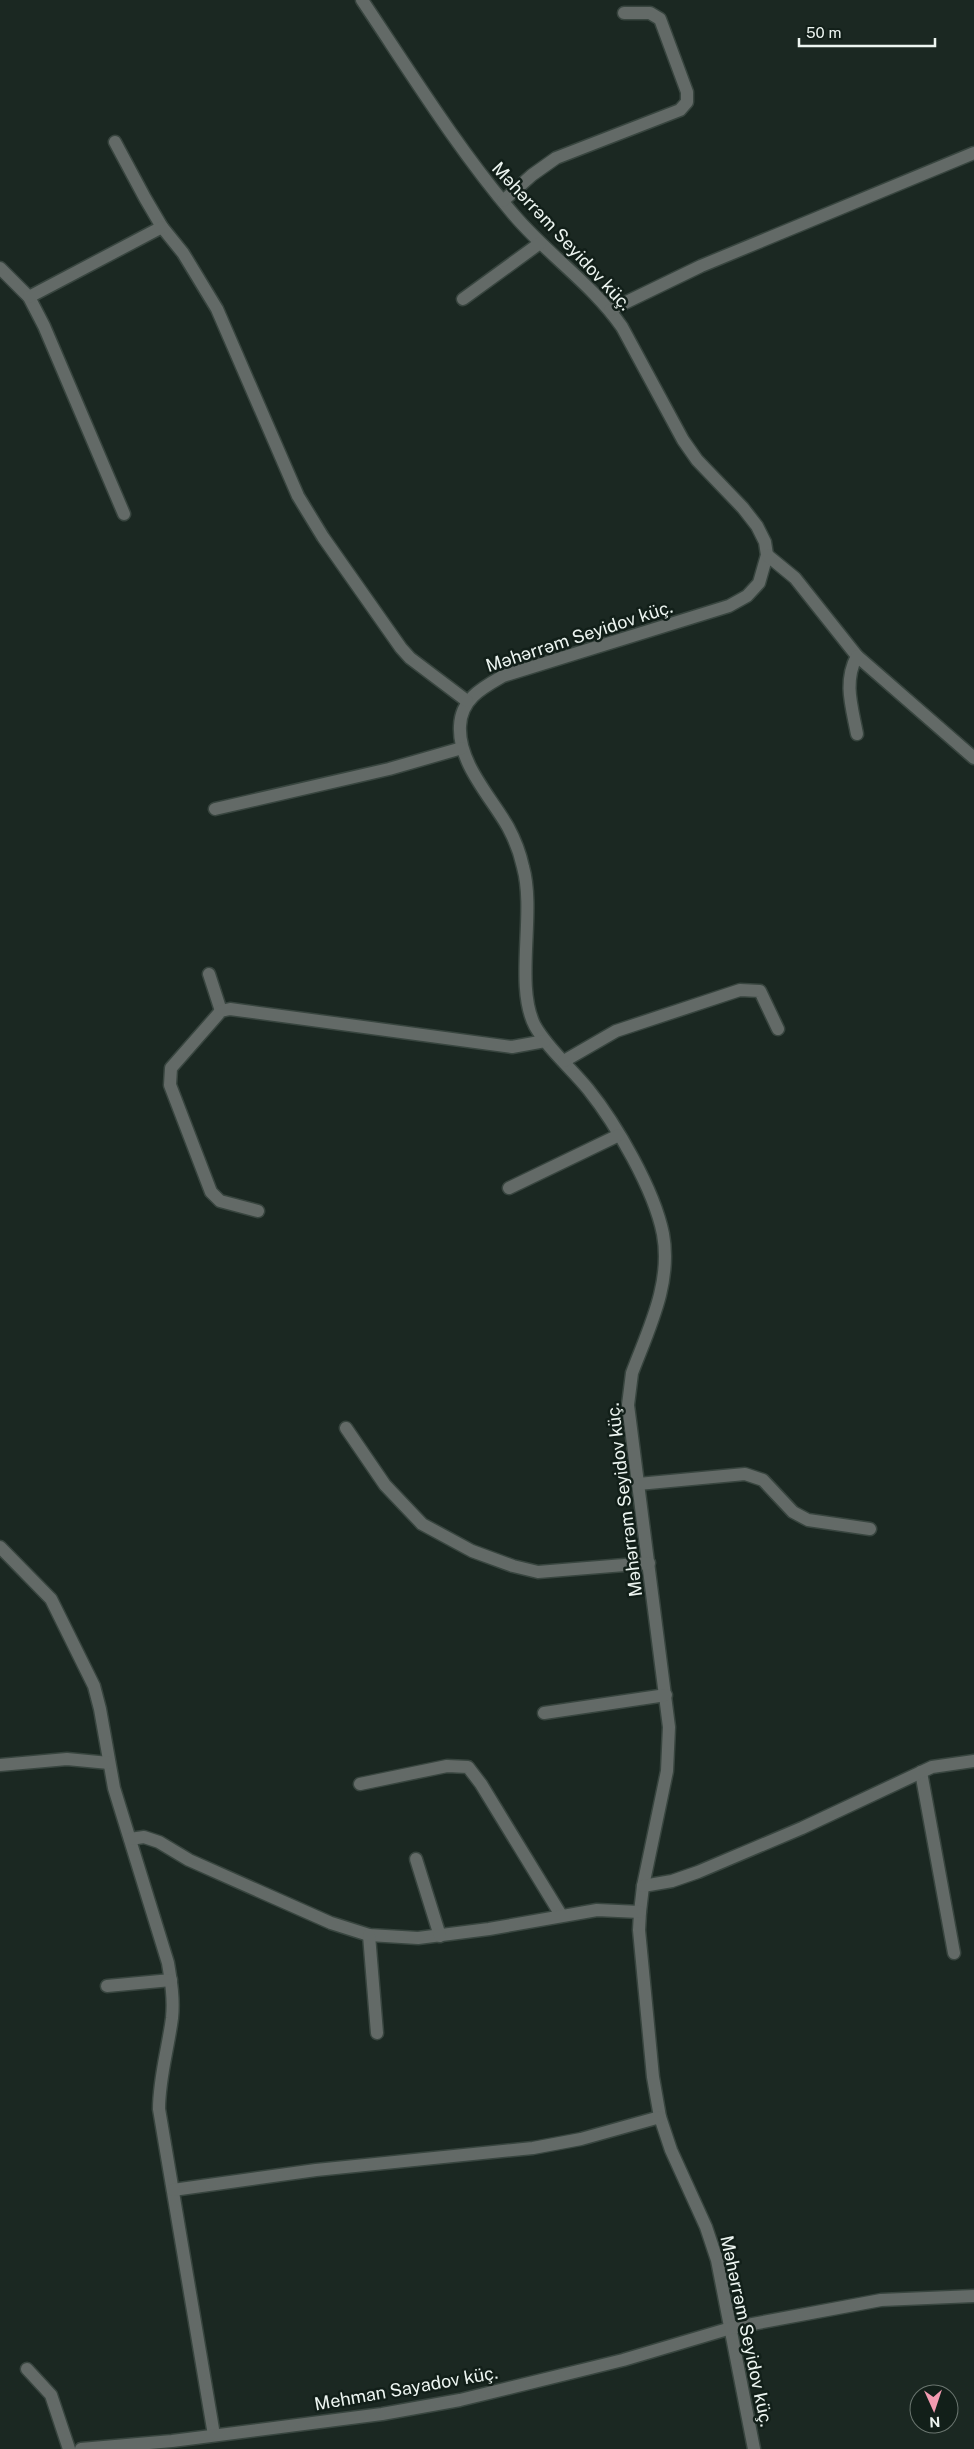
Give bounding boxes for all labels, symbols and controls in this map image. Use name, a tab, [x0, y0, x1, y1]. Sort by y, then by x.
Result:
scale bar	[799, 15, 935, 47]
text: 50 m	[806, 24, 841, 41]
street label: Məhərrəm Seyidov küç.	[488, 157, 636, 315]
street label: Məhərrəm Seyidov küç.	[483, 596, 675, 676]
street label: Məhərrəm Seyidov küç.	[602, 1402, 646, 1598]
street label: Məhərrəm Seyidov küç.	[716, 2233, 778, 2429]
street label: Mehman Sayadov küç.	[313, 2362, 499, 2414]
north arrow	[909, 2384, 959, 2434]
text: N	[929, 2414, 941, 2430]

